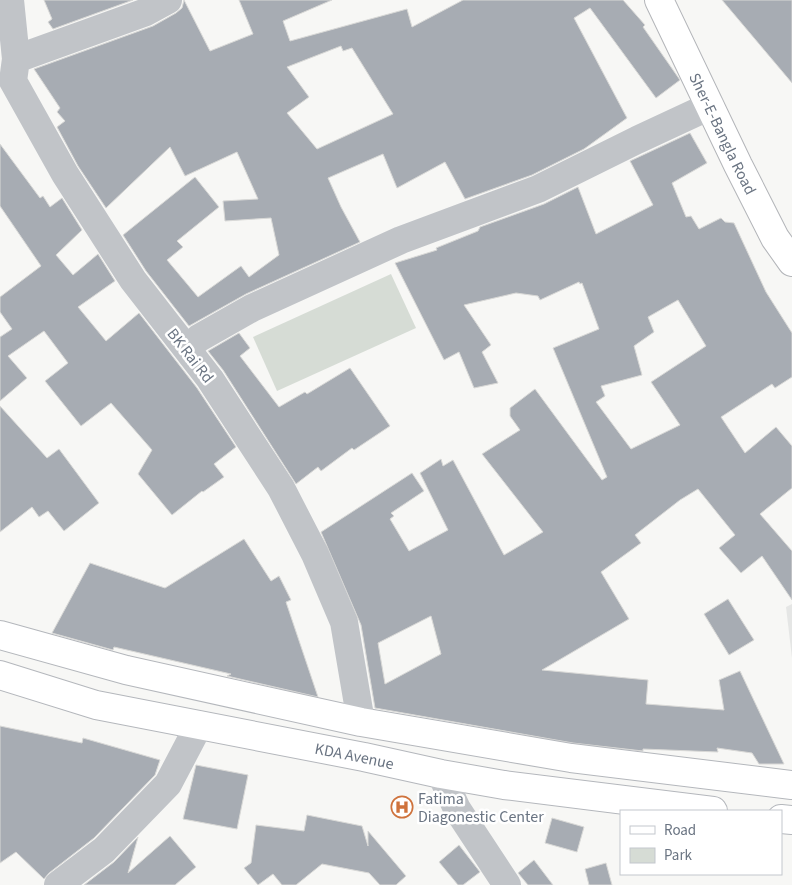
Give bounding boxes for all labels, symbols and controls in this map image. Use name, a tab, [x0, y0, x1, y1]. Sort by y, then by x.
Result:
street label: Sher-E-Bangla Road	[683, 69, 761, 199]
street label: BK Rai Rd	[162, 324, 219, 388]
street label: KDA Avenue	[313, 738, 396, 775]
place label: Fatima Diagonestic Center	[418, 788, 544, 828]
hospital icon: Fatima Diagonestic Center	[390, 795, 414, 819]
legend	[620, 810, 782, 875]
text: Road	[664, 820, 696, 841]
text: Park	[664, 845, 693, 866]

